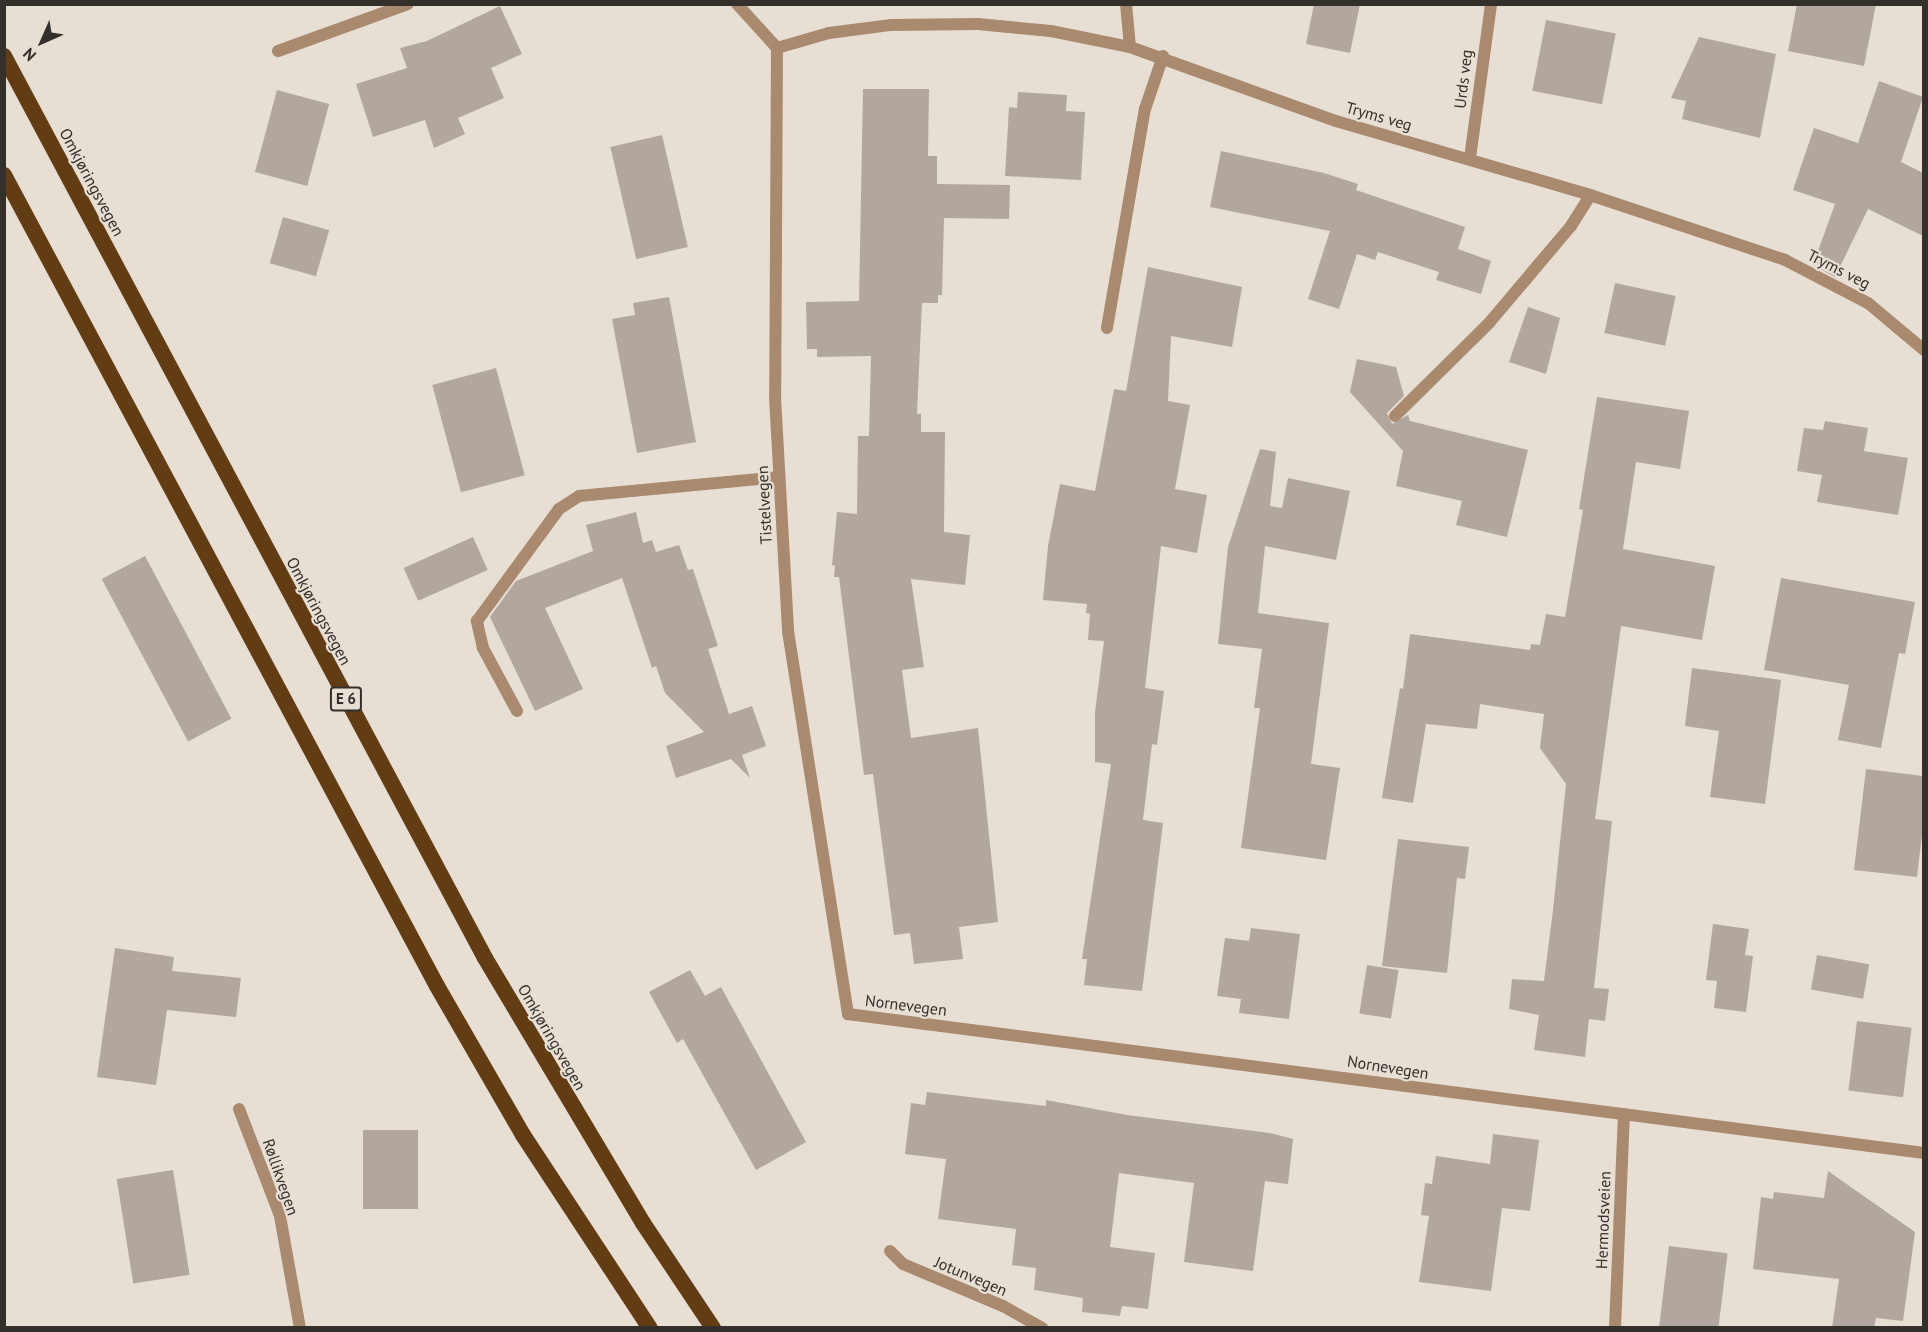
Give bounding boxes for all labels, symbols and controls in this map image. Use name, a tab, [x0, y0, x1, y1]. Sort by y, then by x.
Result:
north arrow	[12, 12, 72, 72]
text: N	[18, 44, 40, 66]
street label: Urds veg	[1450, 48, 1476, 110]
street label: Tryms veg	[1344, 97, 1414, 135]
street label: Omkjøringsvegen	[56, 125, 128, 239]
street label: Tryms veg	[1804, 245, 1874, 293]
street label: Tistelvegen	[752, 465, 776, 545]
street label: Omkjøringsvegen	[283, 554, 355, 668]
road number: E 6	[330, 687, 362, 711]
street label: Omkjøringsvegen	[514, 981, 590, 1093]
street label: Nornevegen	[864, 990, 948, 1020]
street label: Nornevegen	[1346, 1051, 1430, 1083]
street label: Røllikvegen	[259, 1136, 303, 1218]
street label: Hermodsveien	[1592, 1171, 1614, 1269]
street label: Jotunvegen	[932, 1252, 1010, 1300]

